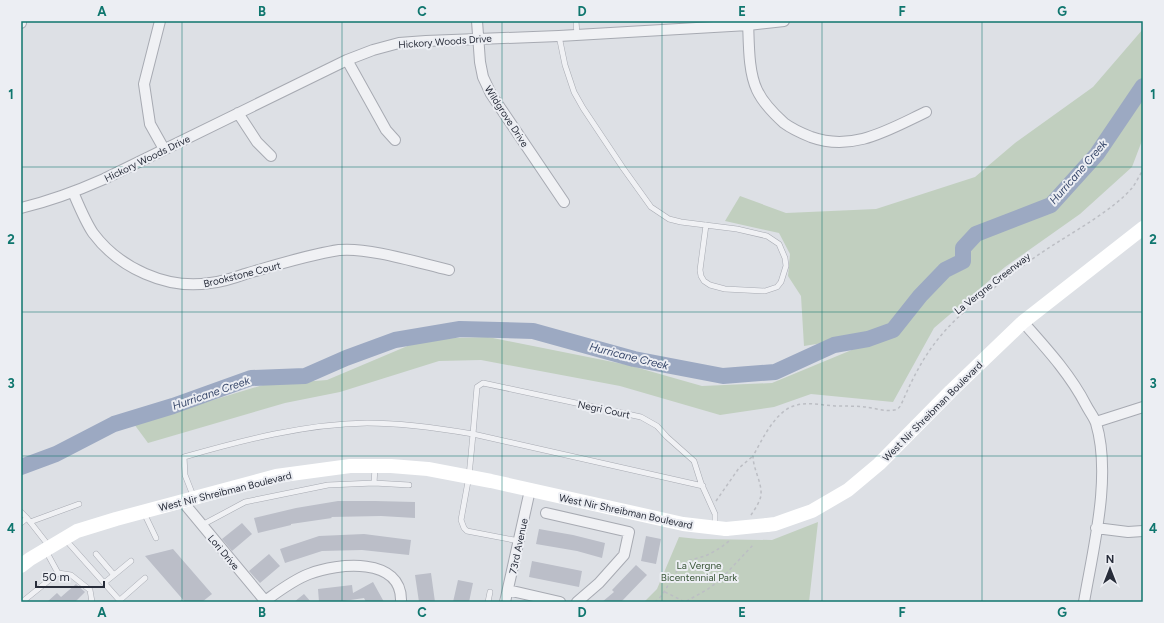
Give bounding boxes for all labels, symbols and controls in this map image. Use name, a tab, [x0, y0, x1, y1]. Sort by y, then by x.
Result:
text: A	[97, 4, 107, 19]
text: B	[258, 4, 266, 19]
text: C	[417, 4, 427, 19]
text: D	[577, 4, 587, 19]
text: E	[738, 4, 746, 19]
text: F	[898, 4, 906, 19]
text: G	[1057, 4, 1067, 19]
street label: Hickory Woods Drive	[398, 32, 493, 51]
street label: Wildgrove Drive	[482, 83, 532, 150]
text: 1	[8, 87, 14, 102]
text: 1	[1150, 87, 1156, 102]
street label: Hickory Woods Drive	[102, 132, 193, 185]
water label: Hurricane Creek	[1047, 137, 1110, 207]
text: 2	[7, 232, 15, 247]
text: 2	[1149, 232, 1157, 247]
street label: La Vergne Greenway	[952, 249, 1034, 317]
street label: Brookstone Court	[202, 259, 282, 290]
water label: Hurricane Creek	[588, 340, 670, 373]
street label: West Nir Shreibman Boulevard	[880, 358, 985, 464]
water label: Hurricane Creek	[171, 374, 252, 413]
text: 3	[7, 376, 15, 391]
text: 3	[1149, 376, 1157, 391]
street label: Negri Court	[577, 398, 631, 421]
street label: West Nir Shreibman Boulevard	[157, 469, 293, 514]
street label: West Nir Shreibman Boulevard	[558, 491, 694, 532]
street label: 73rd Avenue	[506, 517, 531, 575]
text: 4	[7, 521, 15, 536]
text: 4	[1149, 521, 1157, 536]
street label: Lori Drive	[205, 532, 243, 573]
north arrow	[1090, 549, 1130, 589]
text: N	[1106, 553, 1114, 566]
park label: La Vergne Bicentennial Park	[661, 559, 737, 584]
scale bar	[36, 563, 104, 589]
text: 50 m	[42, 570, 70, 584]
text: A	[97, 605, 107, 620]
text: B	[258, 605, 266, 620]
text: C	[417, 605, 427, 620]
text: D	[577, 605, 587, 620]
text: E	[738, 605, 746, 620]
text: F	[898, 605, 906, 620]
text: G	[1057, 605, 1067, 620]

